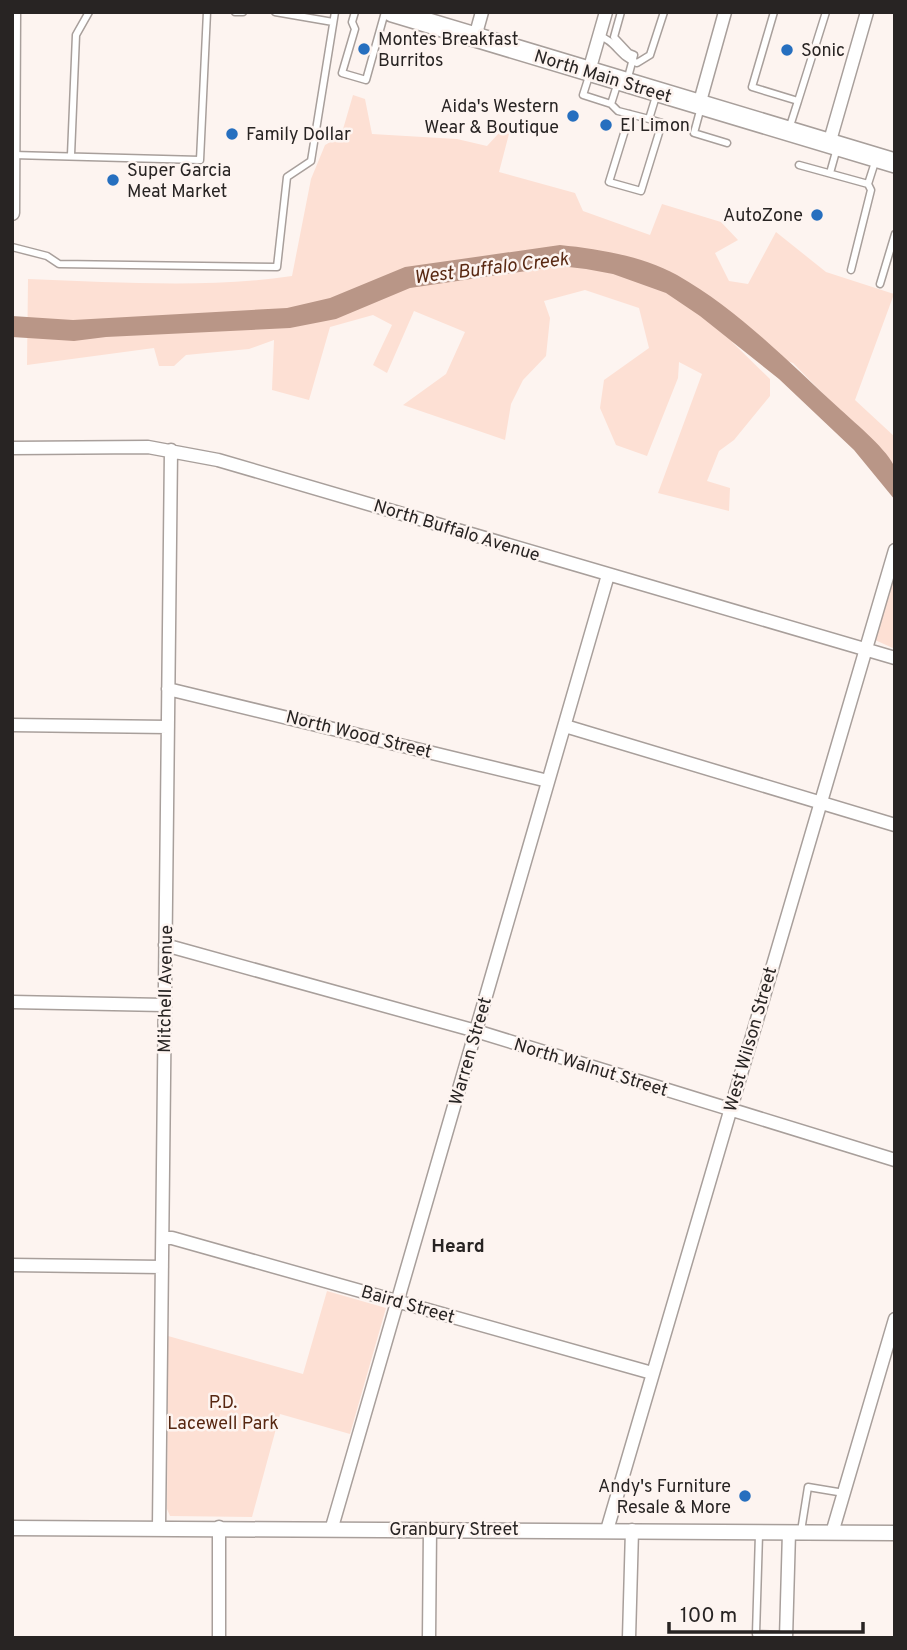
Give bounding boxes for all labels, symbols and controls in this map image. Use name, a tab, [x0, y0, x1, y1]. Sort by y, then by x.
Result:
place label: Montes Breakfast Burritos	[378, 29, 518, 73]
place label: Sonic	[801, 40, 845, 63]
marker: Montes Breakfast Burritos	[356, 41, 372, 57]
marker: Sonic	[779, 42, 795, 58]
street label: North Main Street	[531, 46, 674, 109]
place label: Aida's Western Wear & Boutique	[424, 96, 559, 140]
marker: Aida's Western Wear & Boutique	[565, 108, 581, 124]
place label: El Limon	[620, 115, 690, 138]
marker: El Limon	[598, 117, 614, 133]
place label: Family Dollar	[246, 124, 351, 147]
marker: Family Dollar	[224, 126, 240, 142]
place label: Super Garcia Meat Market	[127, 160, 231, 204]
marker: Super Garcia Meat Market	[105, 172, 121, 188]
place label: AutoZone	[723, 205, 803, 228]
marker: AutoZone	[809, 207, 825, 223]
water label: West Buffalo Creek	[413, 248, 570, 290]
street label: North Buffalo Avenue	[371, 495, 543, 568]
street label: North Wood Street	[283, 706, 434, 765]
street label: Mitchell Avenue	[154, 925, 179, 1053]
street label: West Wilson Street	[720, 964, 783, 1115]
street label: Warren Street	[445, 995, 498, 1108]
street label: North Walnut Street	[511, 1034, 671, 1103]
district label: Heard	[431, 1235, 485, 1259]
street label: Baird Street	[358, 1281, 457, 1330]
park label: P.D. Lacewell Park	[167, 1392, 279, 1436]
place label: Andy's Furniture Resale & More	[598, 1476, 731, 1520]
marker: Andy's Furniture Resale & More	[737, 1488, 753, 1504]
street label: Granbury Street	[389, 1519, 519, 1542]
scale bar	[669, 1590, 863, 1634]
text: 100 m	[680, 1603, 737, 1630]

